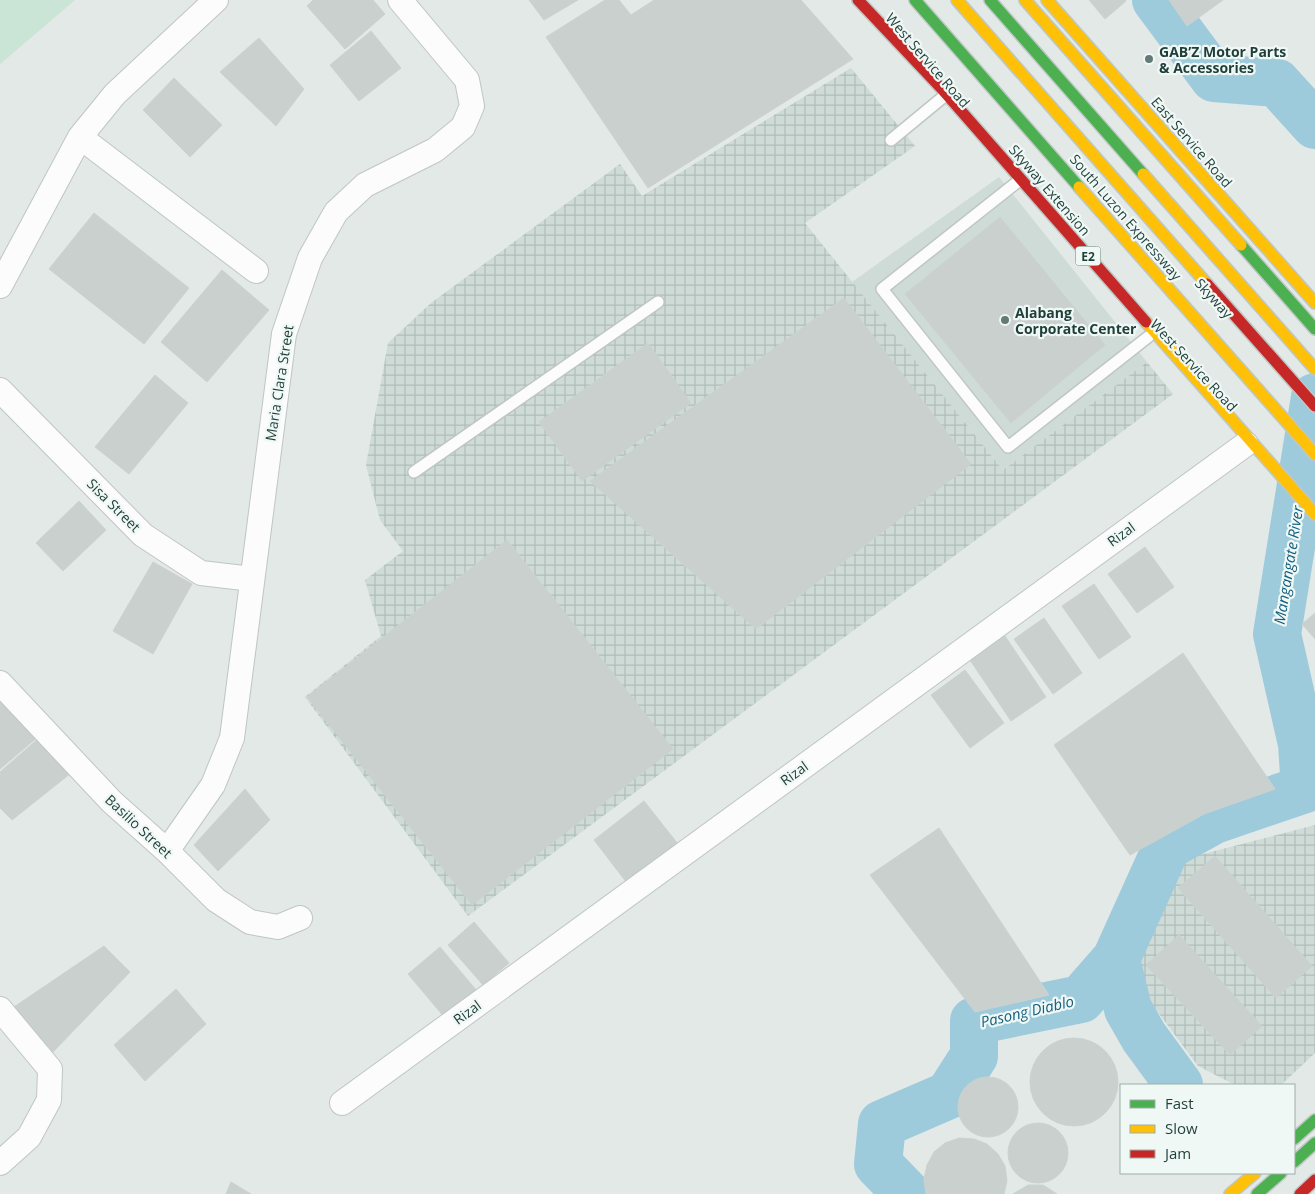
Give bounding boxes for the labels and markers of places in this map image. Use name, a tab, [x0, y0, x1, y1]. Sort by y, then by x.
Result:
place label: GAB’Z Motor Parts & Accessories	[1159, 42, 1286, 77]
marker: GAB’Z Motor Parts & Accessories	[1143, 53, 1155, 65]
place label: Alabang Corporate Center	[1015, 303, 1137, 338]
marker: Alabang Corporate Center	[999, 314, 1011, 326]

